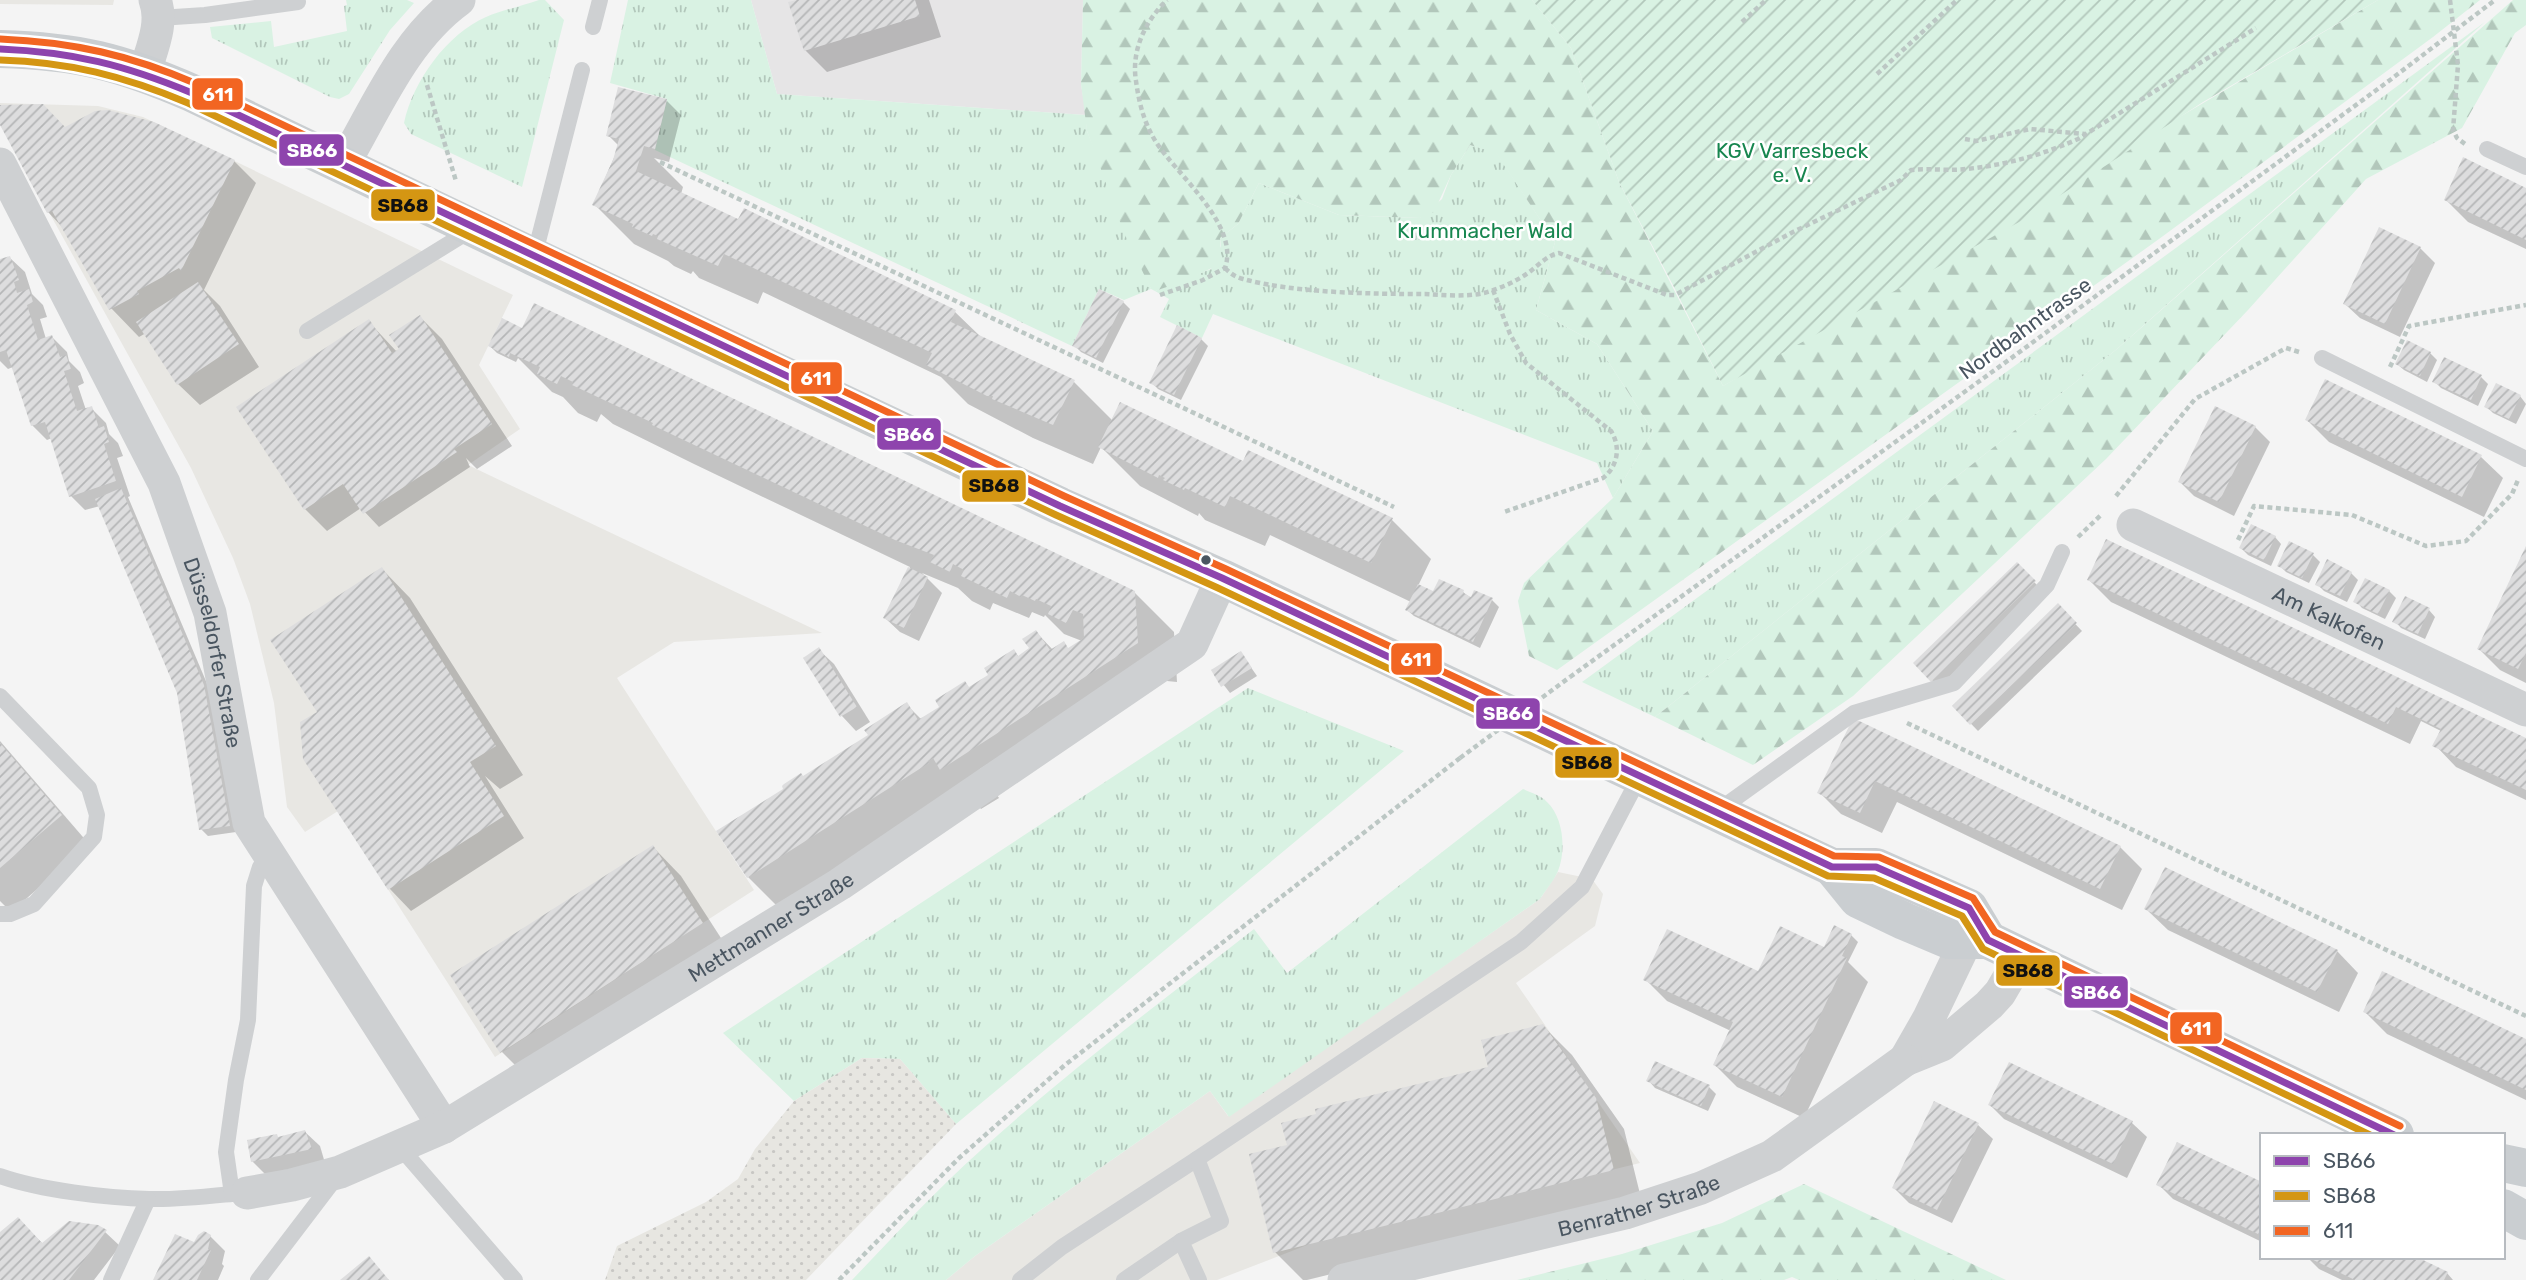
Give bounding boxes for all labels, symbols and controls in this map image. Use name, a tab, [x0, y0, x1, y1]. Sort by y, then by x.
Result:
line badge: 611	[191, 77, 244, 111]
text: 611	[203, 83, 233, 106]
line badge: SB66	[278, 133, 345, 167]
park label: KGV Varresbeck e. V.	[1716, 138, 1868, 187]
text: SB66	[287, 139, 337, 162]
line badge: SB68	[370, 188, 436, 222]
text: SB68	[377, 194, 429, 217]
park label: Krummacher Wald	[1397, 218, 1573, 243]
street label: Nordbahntrasse	[1954, 272, 2096, 384]
line badge: 611	[790, 361, 843, 395]
text: 611	[801, 367, 831, 390]
line badge: SB66	[876, 417, 942, 451]
text: SB66	[884, 423, 934, 446]
line badge: SB68	[961, 469, 1027, 503]
text: SB68	[968, 474, 1020, 497]
unlabelled marker	[1199, 553, 1213, 567]
street label: Düsseldorfer Straße	[179, 554, 247, 750]
street label: Am Kalkofen	[2269, 580, 2390, 655]
line badge: 611	[1390, 642, 1443, 676]
text: 611	[1401, 648, 1431, 671]
line badge: SB66	[1475, 697, 1541, 730]
text: SB66	[1483, 702, 1533, 725]
line badge: SB68	[1554, 746, 1620, 779]
text: SB68	[1561, 751, 1613, 774]
street label: Mettmanner Straße	[683, 866, 858, 987]
line badge: SB68	[1995, 954, 2061, 987]
text: SB68	[2002, 959, 2054, 982]
line badge: SB66	[2063, 975, 2129, 1009]
text: SB66	[2071, 981, 2121, 1004]
line badge: 611	[2169, 1011, 2223, 1045]
text: 611	[2181, 1017, 2211, 1040]
legend	[2260, 1133, 2505, 1259]
text: SB66	[2323, 1148, 2375, 1173]
street label: Benrather Straße	[1555, 1169, 1724, 1241]
text: SB68	[2323, 1183, 2376, 1208]
text: 611	[2323, 1218, 2353, 1243]

